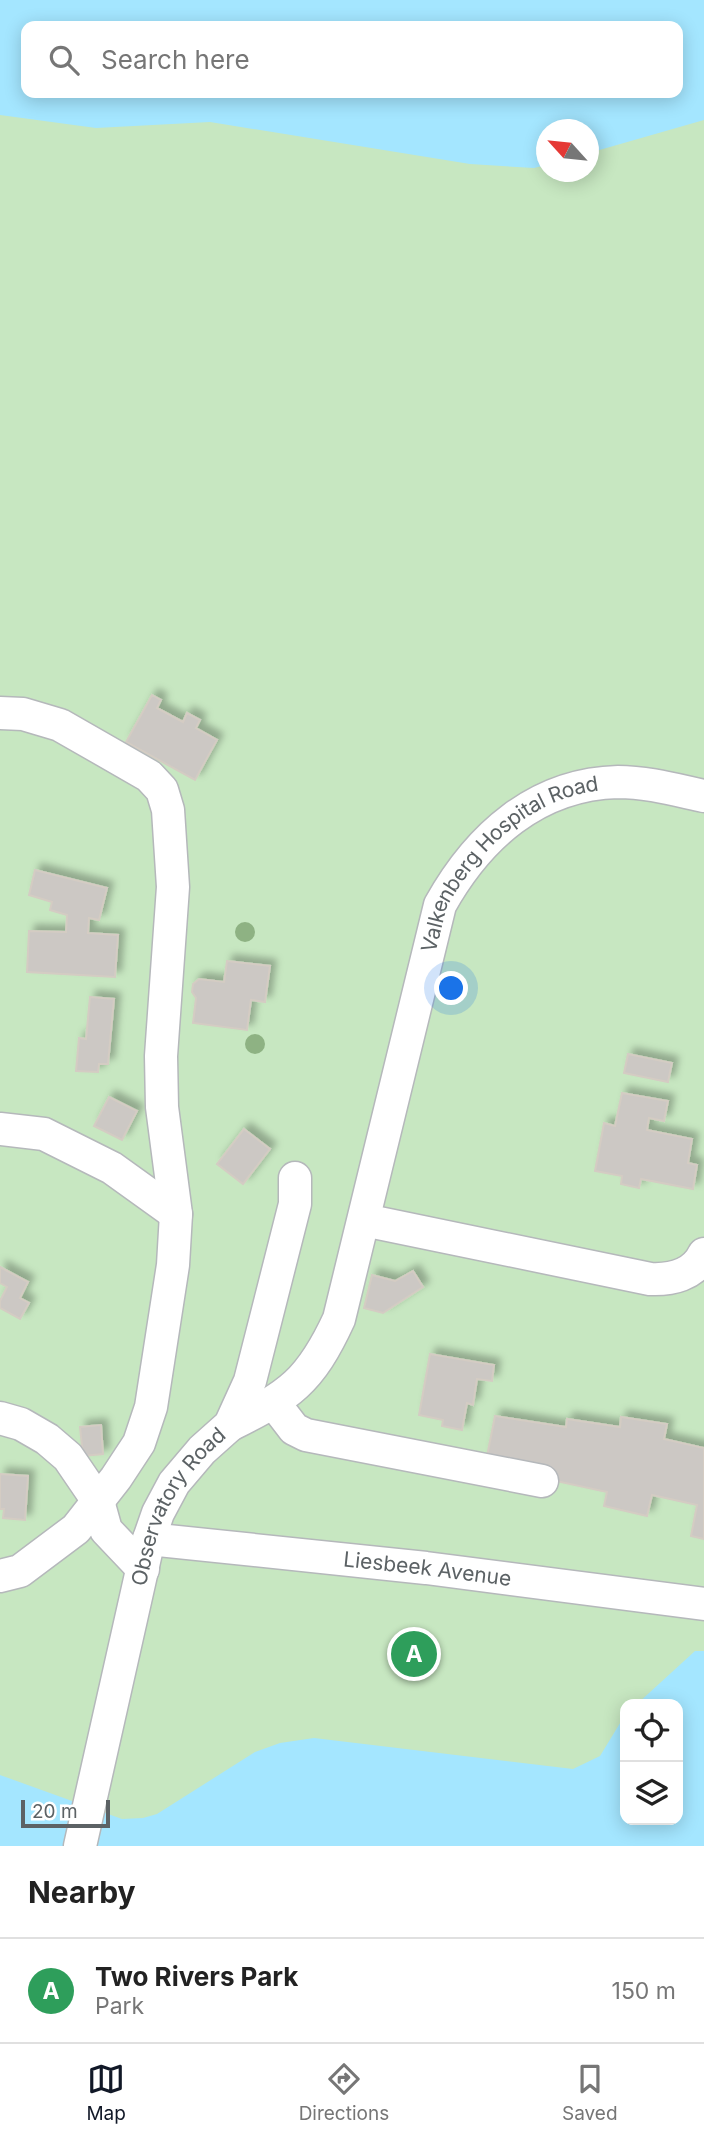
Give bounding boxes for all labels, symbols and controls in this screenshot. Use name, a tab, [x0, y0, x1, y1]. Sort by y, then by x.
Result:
search box	[21, 21, 683, 98]
icon: search	[45, 41, 83, 79]
text: Search here	[101, 44, 250, 75]
north arrow	[536, 119, 599, 182]
street label: Valkenberg Hospital Road	[416, 771, 600, 955]
your location	[434, 971, 468, 1005]
street label: Observatory Road	[126, 1422, 231, 1588]
street label: Liesbeek Avenue	[342, 1546, 513, 1591]
pin: A	[391, 1628, 437, 1680]
map controls	[620, 1699, 683, 1825]
button: locate	[620, 1699, 683, 1762]
button: layers	[620, 1762, 683, 1825]
scale bar	[21, 1797, 110, 1829]
text: 20 m	[32, 1800, 78, 1823]
text: Nearby	[28, 1874, 136, 1910]
text: Two Rivers Park	[95, 1961, 298, 1992]
text: A	[42, 1977, 60, 2005]
text: 150 m	[612, 1977, 676, 2005]
text: Park	[95, 1992, 144, 2020]
tab: Map	[86, 2060, 126, 2125]
tab: Directions	[299, 2060, 389, 2125]
tab: Saved	[562, 2060, 618, 2125]

